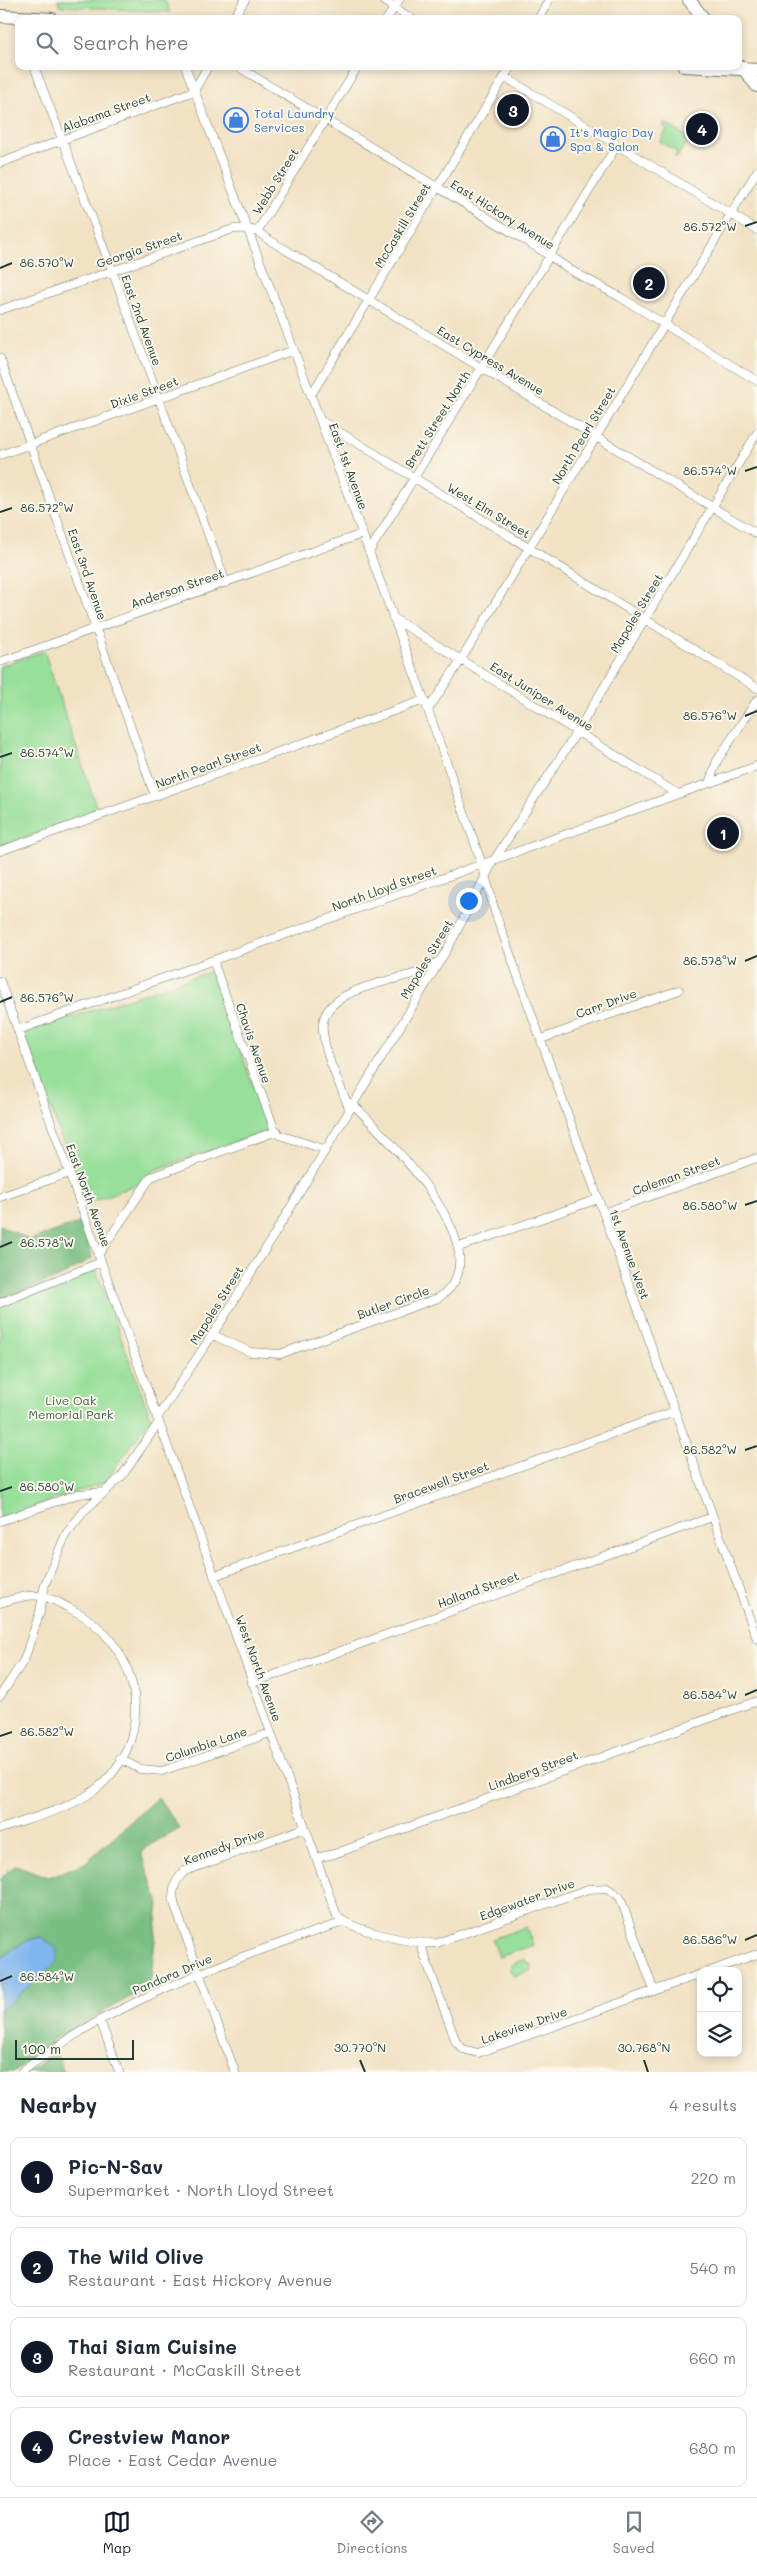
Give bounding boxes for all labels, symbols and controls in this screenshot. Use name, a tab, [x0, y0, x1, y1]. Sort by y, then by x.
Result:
search box	[15, 15, 742, 70]
icon: search	[33, 29, 61, 57]
text: Search here	[73, 30, 189, 55]
street label: Alabama Street	[60, 89, 152, 135]
pin: 3	[497, 91, 529, 129]
place label: Total Laundry Services	[254, 105, 334, 135]
shop icon: Total Laundry Services	[223, 107, 249, 133]
pin: 4	[686, 110, 718, 148]
place label: It's Magic Day Spa & Salon	[570, 124, 653, 154]
shop icon: It's Magic Day Spa & Salon	[540, 126, 566, 152]
street label: Webb Street	[248, 145, 302, 217]
street label: East Hickory Avenue	[448, 175, 558, 253]
street label: McCaskill Street	[370, 179, 434, 271]
text: 86.572°W	[683, 218, 737, 234]
street label: Georgia Street	[94, 227, 184, 271]
text: 86.570°W	[20, 254, 74, 270]
pin: 2	[633, 264, 665, 302]
street label: East 2nd Avenue	[118, 272, 166, 368]
street label: East Cypress Avenue	[435, 322, 547, 398]
street label: Brett Street North	[401, 367, 473, 470]
street label: Dixie Street	[108, 372, 180, 412]
street label: North Pearl Street	[548, 383, 618, 487]
street label: East 1st Avenue	[326, 420, 372, 512]
text: 86.574°W	[683, 462, 737, 478]
street label: West Elm Street	[444, 479, 534, 541]
text: 86.572°W	[20, 499, 74, 515]
street label: East 3rd Avenue	[65, 526, 111, 622]
street label: Anderson Street	[128, 565, 226, 611]
street label: Mapoles Street	[606, 570, 666, 656]
street label: East Juniper Avenue	[487, 658, 597, 734]
text: 86.576°W	[683, 707, 737, 723]
street label: North Pearl Street	[153, 738, 263, 792]
text: 86.574°W	[20, 744, 74, 760]
pin: 1	[707, 814, 739, 852]
street label: North Lloyd Street	[329, 862, 439, 914]
your location	[456, 888, 482, 914]
street label: Mapoles Street	[396, 916, 456, 1002]
text: 86.578°W	[683, 952, 737, 968]
street label: Carr Drive	[573, 985, 639, 1021]
text: 86.576°W	[20, 989, 74, 1005]
street label: Chavis Avenue	[233, 1001, 275, 1085]
street label: East North Avenue	[63, 1141, 115, 1249]
street label: Coleman Street	[630, 1152, 722, 1198]
text: 86.580°W	[683, 1197, 737, 1213]
street label: 1st Avenue West	[606, 1207, 654, 1301]
text: 86.578°W	[20, 1234, 74, 1250]
street label: Mapoles Street	[185, 1263, 247, 1347]
street label: Butler Circle	[355, 1282, 431, 1322]
park label: Live Oak Memorial Park	[29, 1392, 113, 1422]
text: 86.582°W	[683, 1441, 737, 1457]
street label: Bracewell Street	[391, 1457, 491, 1507]
text: 86.580°W	[20, 1478, 74, 1494]
street label: Holland Street	[435, 1567, 521, 1611]
street label: West North Avenue	[232, 1612, 286, 1724]
text: 86.584°W	[683, 1686, 737, 1702]
text: 86.582°W	[20, 1723, 74, 1739]
street label: Columbia Lane	[163, 1723, 249, 1765]
street label: Lindberg Street	[486, 1746, 580, 1794]
street label: Kennedy Drive	[181, 1824, 267, 1868]
street label: Edgewater Drive	[477, 1874, 577, 1924]
text: 86.586°W	[683, 1931, 737, 1947]
street label: Pandora Drive	[130, 1950, 214, 1998]
map controls	[697, 1967, 742, 2057]
button: locate	[697, 1967, 742, 2012]
text: 86.584°W	[20, 1968, 74, 1984]
street label: Lakeview Drive	[479, 2003, 569, 2047]
button: layers	[697, 2012, 742, 2057]
scale bar	[15, 2037, 134, 2060]
text: 100 m	[22, 2039, 61, 2058]
text: 30.770°N	[334, 2039, 386, 2055]
text: 30.768°N	[618, 2039, 670, 2055]
text: Nearby	[20, 2091, 97, 2118]
text: 4 results	[669, 2094, 737, 2115]
text: Pic-N-Sav	[68, 2154, 163, 2179]
text: 1	[33, 2167, 41, 2188]
text: 220 m	[690, 2167, 736, 2188]
text: Supermarket · North Lloyd Street	[68, 2179, 334, 2200]
text: The Wild Olive	[68, 2244, 204, 2269]
text: 2	[33, 2257, 41, 2278]
text: 540 m	[690, 2257, 736, 2278]
text: Restaurant · East Hickory Avenue	[68, 2269, 332, 2290]
text: Thai Siam Cuisine	[68, 2334, 237, 2359]
text: 3	[32, 2347, 42, 2368]
text: 660 m	[689, 2347, 736, 2368]
text: Restaurant · McCaskill Street	[68, 2359, 302, 2380]
text: Crestview Manor	[68, 2424, 230, 2449]
text: 4	[32, 2437, 42, 2458]
text: 680 m	[689, 2437, 736, 2458]
text: Place · East Cedar Avenue	[68, 2449, 277, 2470]
tab: Map	[103, 2508, 131, 2557]
tab: Directions	[336, 2508, 408, 2557]
tab: Saved	[613, 2508, 654, 2557]

